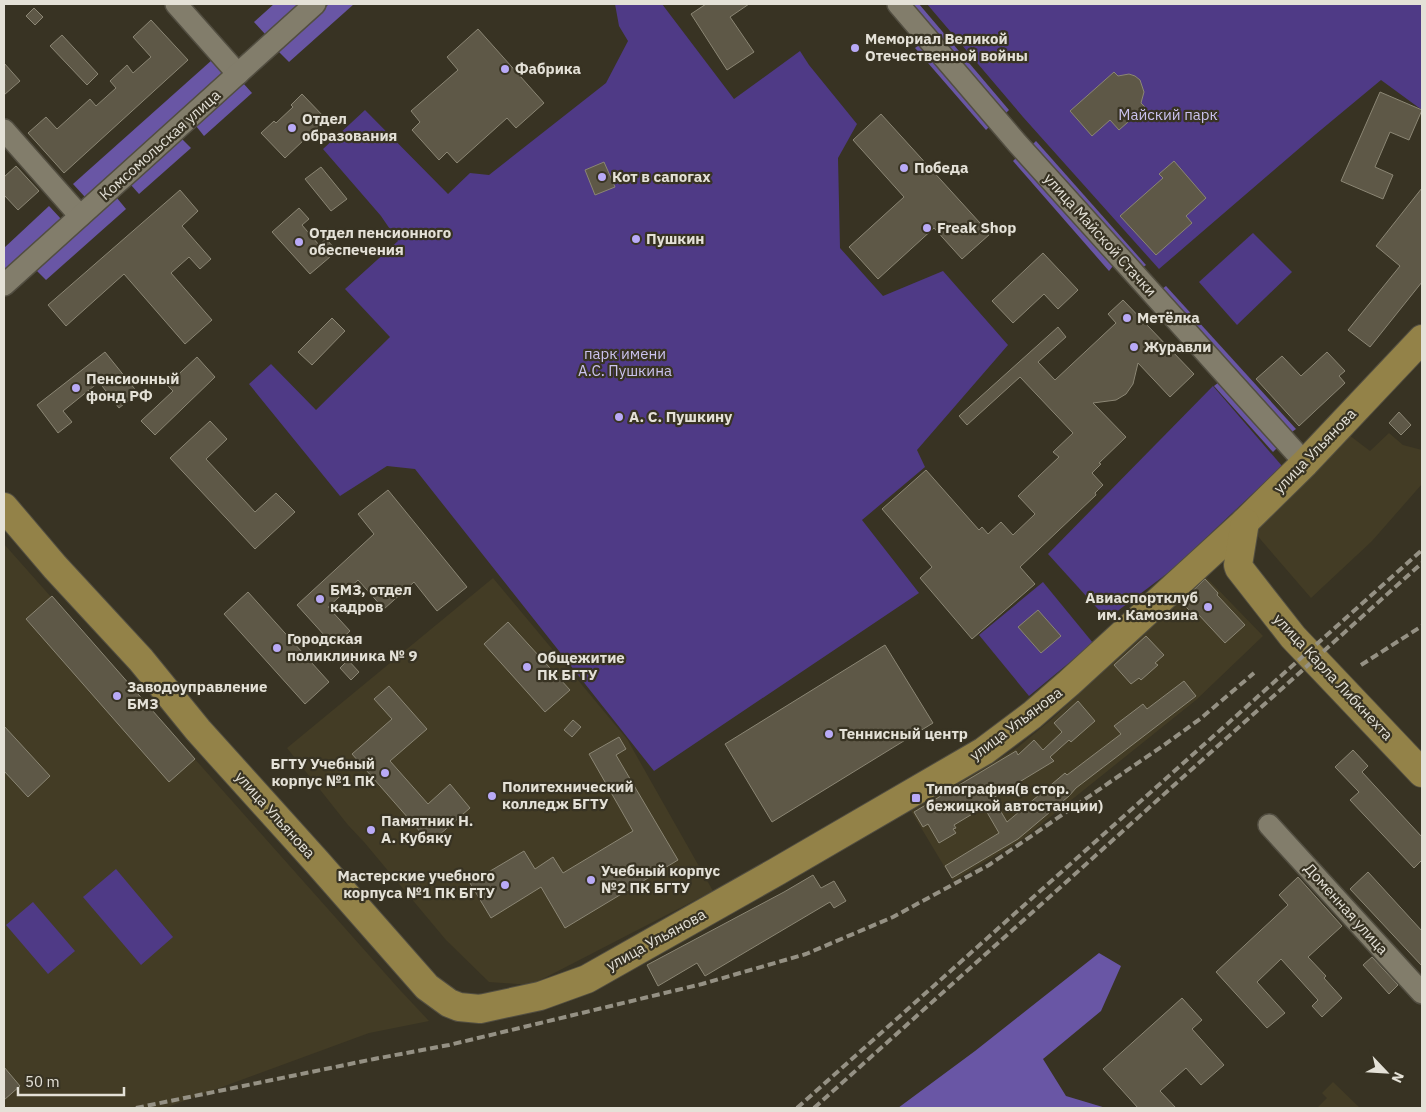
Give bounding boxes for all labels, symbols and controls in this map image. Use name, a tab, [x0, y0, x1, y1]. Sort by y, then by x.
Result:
place label: Мемориал Великой Отечественной войны	[865, 29, 1028, 65]
marker: Мемориал Великой Отечественной войны	[849, 42, 861, 54]
place label: Фабрика	[515, 59, 582, 78]
marker: Фабрика	[499, 63, 511, 75]
street label: Комсомольская улица	[95, 85, 224, 204]
park label: Майский парк	[1118, 105, 1218, 124]
place label: Отдел образования	[302, 109, 397, 145]
marker: Отдел образования	[286, 122, 298, 134]
place label: Победа	[914, 158, 969, 177]
marker: Победа	[898, 162, 910, 174]
place label: Кот в сапогах	[612, 167, 711, 186]
street label: улица Майской Стачки	[1040, 169, 1161, 300]
marker: Кот в сапогах	[596, 171, 608, 183]
place label: Freak Shop	[937, 218, 1016, 237]
marker: Freak Shop	[921, 222, 933, 234]
place label: Отдел пенсионного обеспечения	[309, 223, 451, 259]
place label: Пушкин	[646, 229, 705, 248]
marker: Пушкин	[630, 233, 642, 245]
marker: Отдел пенсионного обеспечения	[293, 236, 305, 248]
place label: Метёлка	[1137, 308, 1200, 327]
marker: Метёлка	[1121, 312, 1133, 324]
place label: Журавли	[1144, 337, 1211, 356]
marker: Журавли	[1128, 341, 1140, 353]
park label: парк имени А.С. Пушкина	[578, 344, 672, 380]
place label: Пенсионный фонд РФ	[86, 369, 179, 405]
marker: Пенсионный фонд РФ	[70, 382, 82, 394]
street label: улица Ульянова	[1269, 404, 1360, 497]
place label: А. С. Пушкину	[629, 407, 732, 426]
marker: А. С. Пушкину	[613, 411, 625, 423]
place label: БМЗ, отдел кадров	[330, 580, 412, 616]
place label: Авиаспортклуб им. Камозина	[1085, 588, 1198, 624]
marker: БМЗ, отдел кадров	[314, 593, 326, 605]
marker: Авиаспортклуб им. Камозина	[1202, 601, 1214, 613]
street label: улица Карла Либкнехта	[1270, 609, 1397, 744]
place label: Городская поликлиника № 9	[287, 629, 417, 665]
marker: Городская поликлиника № 9	[271, 642, 283, 654]
place label: Общежитие ПК БГТУ	[537, 648, 625, 684]
marker: Общежитие ПК БГТУ	[521, 661, 533, 673]
place label: Заводоуправление БМЗ	[127, 677, 267, 713]
street label: улица Ульянова	[966, 683, 1066, 765]
marker: Заводоуправление БМЗ	[111, 690, 123, 702]
place label: Теннисный центр	[839, 724, 968, 743]
marker: Теннисный центр	[823, 728, 835, 740]
place label: БГТУ Учебный корпус №1 ПК	[271, 754, 375, 790]
street label: улица Ульянова	[231, 767, 320, 862]
marker: БГТУ Учебный корпус №1 ПК	[379, 767, 391, 779]
place label: Политехнический колледж БГТУ	[502, 777, 634, 813]
place label: Типография(в стор. бежицкой автостанции)	[926, 779, 1103, 815]
marker: Политехнический колледж БГТУ	[486, 790, 498, 802]
marker: Типография(в стор. бежицкой автостанции)	[910, 792, 922, 804]
place label: Памятник Н. А. Кубяку	[381, 811, 474, 847]
marker: Памятник Н. А. Кубяку	[365, 824, 377, 836]
street label: Доменная улица	[1300, 859, 1392, 958]
place label: Учебный корпус №2 ПК БГТУ	[601, 861, 720, 897]
place label: Мастерские учебного корпуса №1 ПК БГТУ	[337, 866, 496, 902]
marker: Учебный корпус №2 ПК БГТУ	[585, 874, 597, 886]
marker: Мастерские учебного корпуса №1 ПК БГТУ	[499, 879, 511, 891]
street label: улица Ульянова	[603, 904, 709, 975]
north arrow	[1361, 1047, 1411, 1097]
scale bar	[18, 1064, 124, 1096]
text: N	[1387, 1069, 1408, 1086]
text: 50 m	[25, 1072, 60, 1091]

